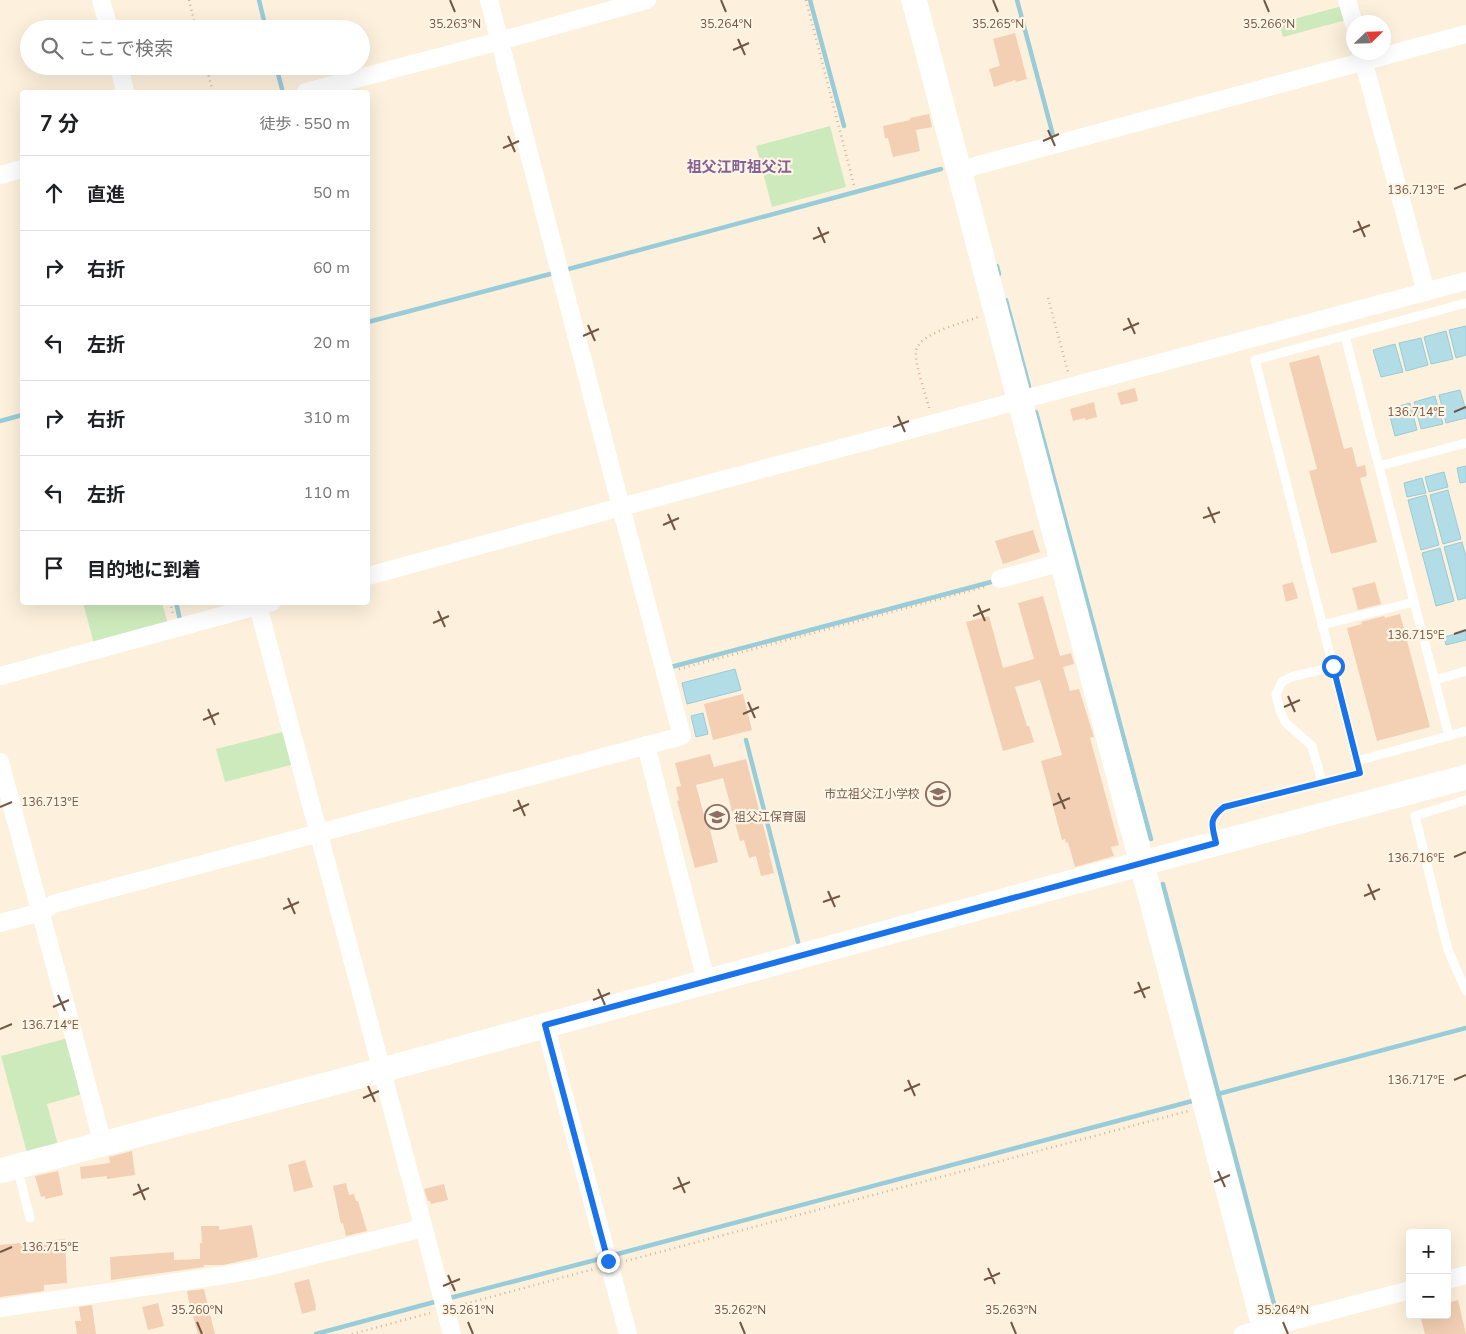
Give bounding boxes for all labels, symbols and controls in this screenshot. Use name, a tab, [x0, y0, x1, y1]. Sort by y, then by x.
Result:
north arrow	[1346, 15, 1391, 60]
text: 35.263°N	[429, 16, 481, 32]
text: 35.264°N	[700, 16, 752, 32]
text: 35.265°N	[972, 16, 1024, 32]
text: 35.266°N	[1243, 16, 1295, 32]
search box	[20, 20, 370, 75]
icon: search	[38, 34, 66, 62]
text: ここで検索	[78, 36, 173, 62]
text: 7 分	[40, 110, 79, 138]
text: 徒歩 · 550 m	[260, 113, 350, 135]
district label: 祖父江町祖父江	[686, 157, 792, 177]
icon: ahead	[40, 179, 68, 207]
text: 直進	[87, 182, 125, 208]
text: 50 m	[313, 182, 350, 204]
text: 136.713°E	[1387, 182, 1445, 198]
icon: right	[40, 254, 68, 282]
text: 右折	[87, 257, 125, 283]
text: 60 m	[313, 257, 350, 279]
icon: left	[40, 329, 68, 357]
text: 左折	[87, 332, 125, 358]
text: 20 m	[313, 332, 350, 354]
icon: right	[40, 404, 68, 432]
text: 136.714°E	[1387, 404, 1445, 420]
text: 右折	[87, 407, 125, 433]
text: 310 m	[303, 407, 350, 429]
icon: left	[40, 479, 68, 507]
text: 左折	[87, 482, 125, 508]
text: 110 m	[303, 482, 350, 504]
icon: arrive	[40, 554, 68, 582]
text: 目的地に到着	[87, 557, 201, 583]
text: 136.715°E	[1387, 627, 1445, 643]
route start	[1322, 655, 1345, 678]
school or university icon: 市立祖父江小学校	[925, 781, 951, 807]
place label: 市立祖父江小学校	[824, 786, 920, 802]
text: 136.713°E	[21, 794, 79, 810]
school or university icon: 祖父江保育園	[704, 804, 730, 830]
place label: 祖父江保育園	[734, 809, 806, 825]
text: 136.716°E	[1387, 850, 1445, 866]
text: 136.714°E	[21, 1017, 79, 1033]
text: 136.717°E	[1387, 1072, 1445, 1088]
map controls	[1406, 1229, 1451, 1319]
button: +	[1406, 1229, 1451, 1274]
text: 136.715°E	[21, 1239, 79, 1255]
route end	[597, 1250, 620, 1273]
button: −	[1406, 1274, 1451, 1319]
text: 35.260°N	[171, 1302, 223, 1318]
text: 35.261°N	[442, 1302, 494, 1318]
text: 35.262°N	[714, 1302, 766, 1318]
text: 35.263°N	[985, 1302, 1037, 1318]
text: 35.264°N	[1257, 1302, 1309, 1318]

